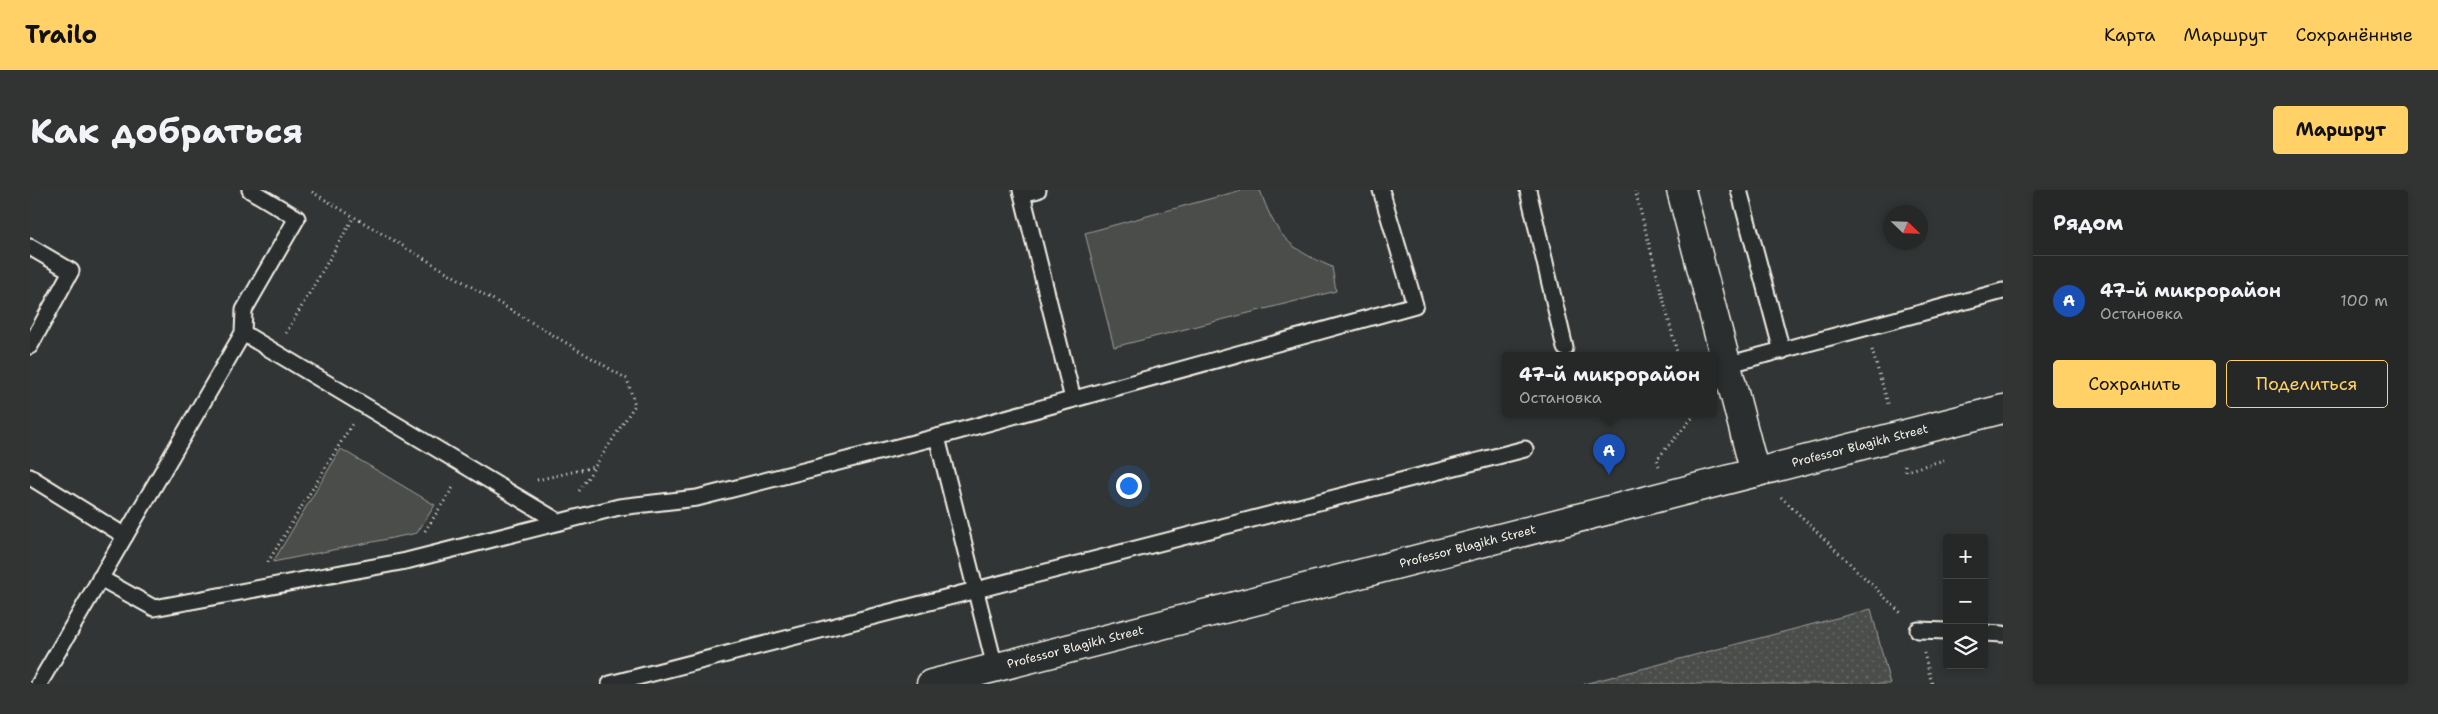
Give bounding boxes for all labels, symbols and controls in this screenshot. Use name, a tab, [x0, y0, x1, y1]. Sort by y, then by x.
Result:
text: Trailo	[25, 19, 97, 51]
text: Карта	[2104, 23, 2155, 47]
text: Маршрут	[2183, 23, 2267, 47]
text: Сохранённые	[2295, 23, 2413, 47]
button: Маршрут	[2273, 106, 2408, 154]
text: Как добраться	[30, 107, 303, 154]
north arrow	[1883, 205, 1928, 250]
text: Рядом	[2053, 209, 2123, 237]
text: 47-й микрорайон	[2100, 278, 2281, 303]
text: A	[2063, 290, 2075, 311]
text: 100 m	[2340, 290, 2388, 311]
text: Остановка	[2100, 303, 2183, 324]
popup	[1502, 352, 1717, 417]
button: Сохранить	[2053, 360, 2216, 408]
button: Поделиться	[2226, 360, 2388, 408]
text: 47-й микрорайон	[1519, 362, 1700, 387]
text: Остановка	[1519, 387, 1602, 408]
street label: Professor Blagikh Street	[1790, 421, 1930, 471]
pin: A	[1593, 434, 1625, 475]
your location	[1116, 473, 1142, 499]
street label: Professor Blagikh Street	[1398, 521, 1538, 572]
map controls	[1943, 534, 1988, 669]
button: +	[1943, 534, 1988, 579]
button: −	[1943, 579, 1988, 624]
street label: Professor Blagikh Street	[1005, 622, 1145, 672]
button: layers	[1943, 624, 1988, 669]

